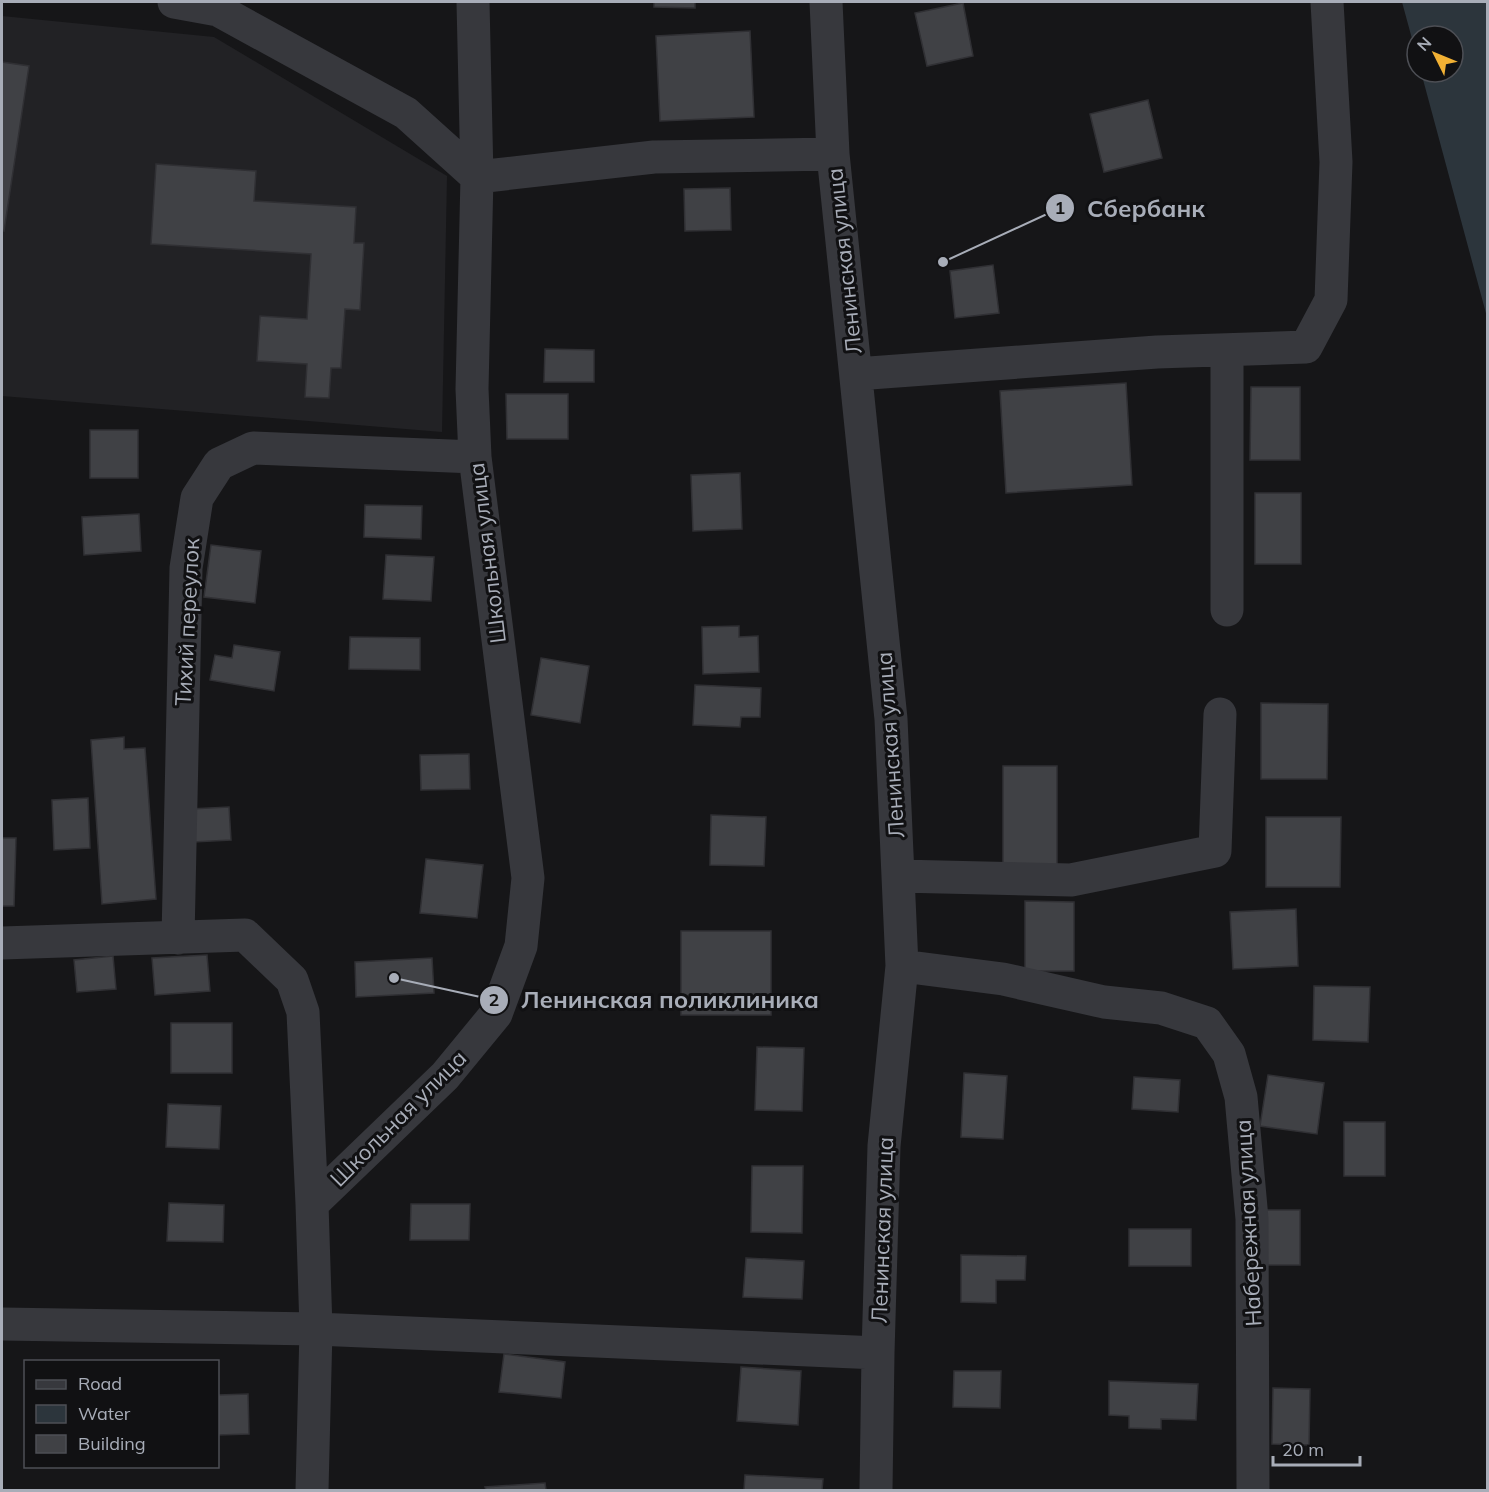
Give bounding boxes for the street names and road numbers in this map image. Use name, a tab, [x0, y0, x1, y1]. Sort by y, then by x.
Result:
street label: Ленинская улица	[820, 167, 868, 355]
street label: Школьная улица	[462, 461, 512, 645]
street label: Тихий переулок	[169, 537, 205, 707]
street label: Ленинская улица	[870, 651, 910, 839]
street label: Школьная улица	[324, 1044, 472, 1192]
street label: Набережная улица	[1229, 1119, 1267, 1327]
street label: Ленинская улица	[865, 1136, 899, 1324]

